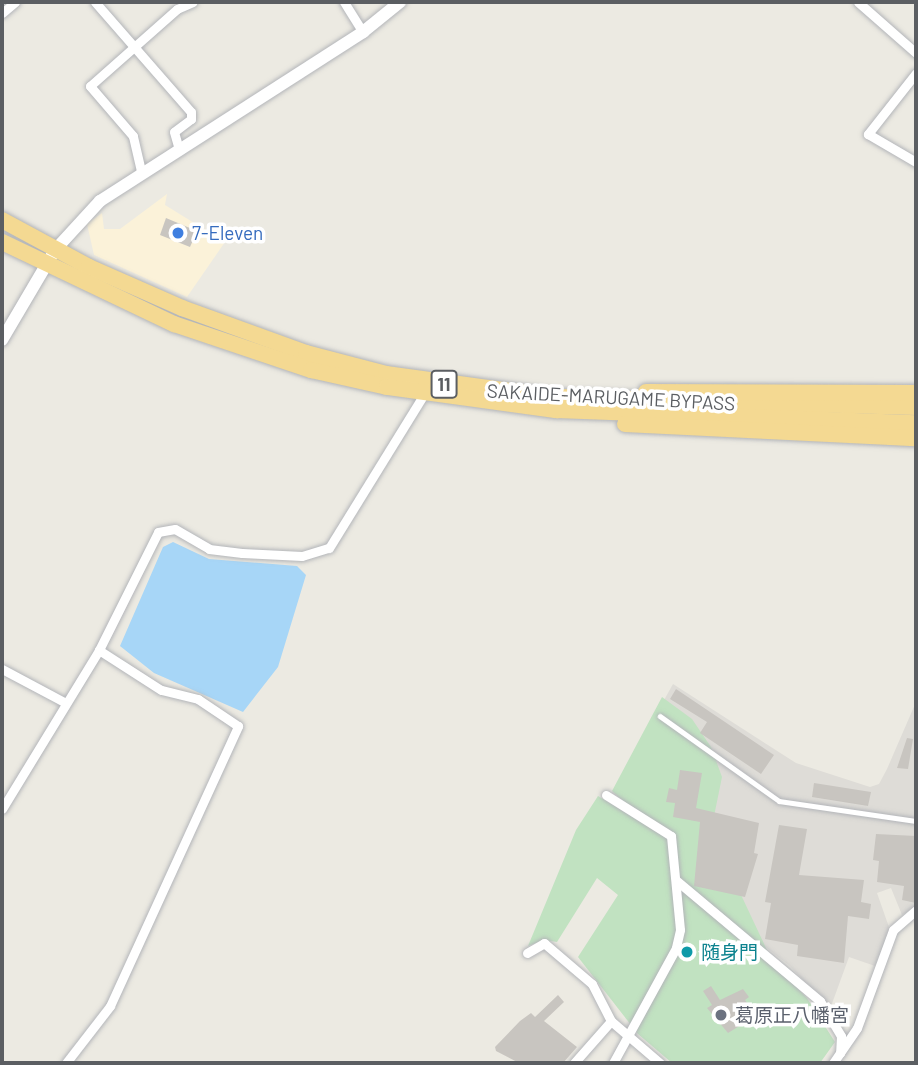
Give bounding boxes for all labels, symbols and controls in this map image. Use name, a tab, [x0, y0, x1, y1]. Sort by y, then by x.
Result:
place label: 7-Eleven	[192, 222, 263, 244]
marker: 7-Eleven	[170, 225, 186, 241]
road number: 11	[430, 370, 458, 398]
street label: SAKAIDE-MARUGAME BYPASS	[486, 379, 736, 415]
place label: 随身門	[701, 941, 758, 963]
marker: 随身門	[679, 944, 695, 960]
place label: 葛原正八幡宮	[735, 1004, 849, 1026]
marker: 葛原正八幡宮	[713, 1007, 729, 1023]

